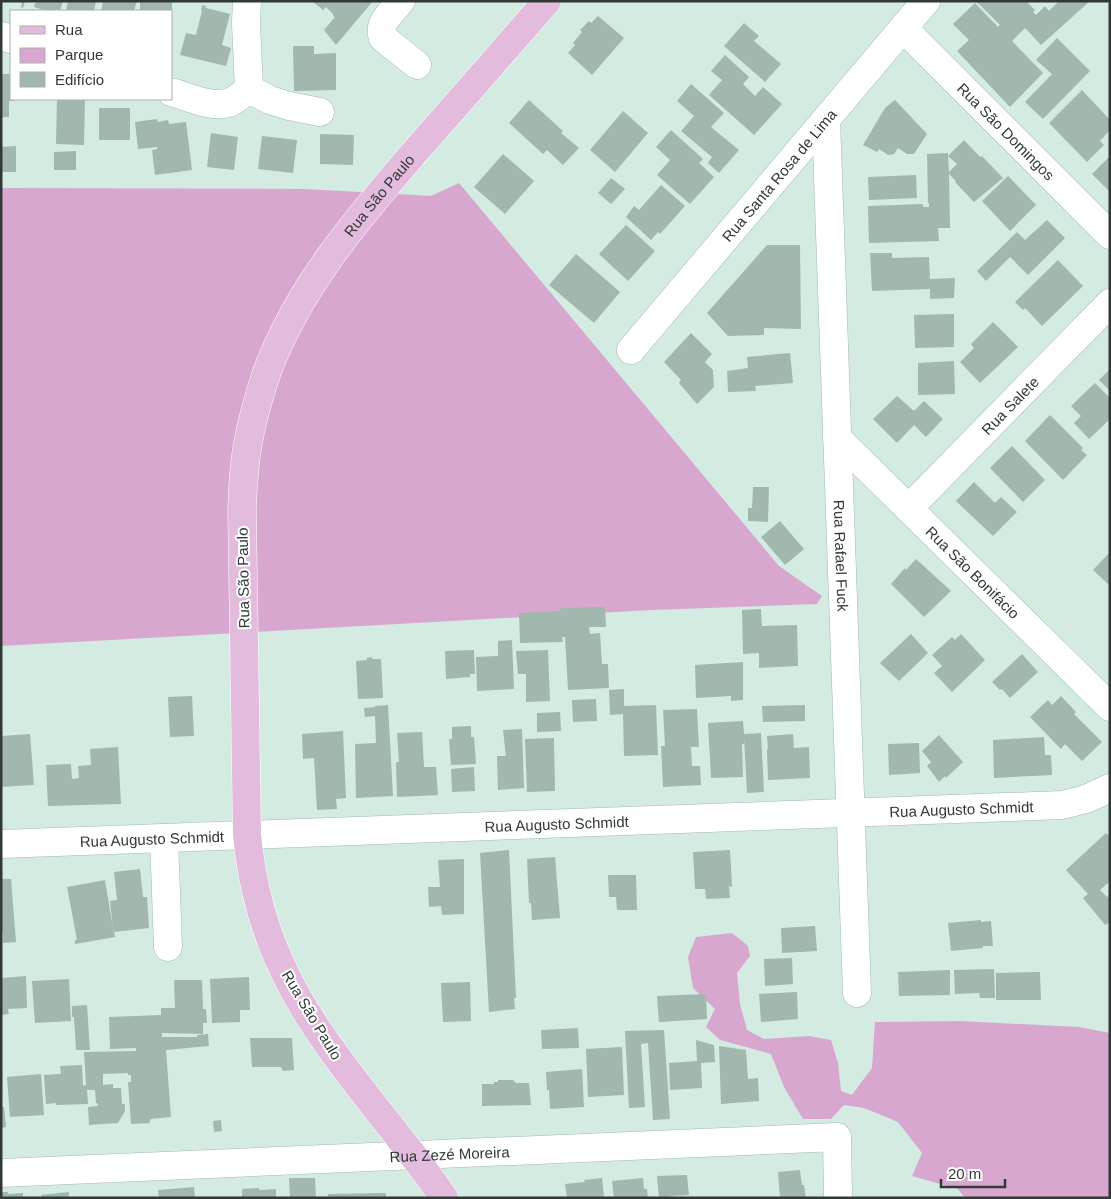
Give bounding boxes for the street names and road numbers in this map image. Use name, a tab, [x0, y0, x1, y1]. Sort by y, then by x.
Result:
street label: Rua São Domingos	[954, 79, 1058, 183]
street label: Rua Santa Rosa de Lima	[718, 105, 840, 245]
street label: Rua São Paulo	[340, 151, 417, 239]
street label: Rua Salete	[978, 373, 1042, 438]
street label: Rua Rafael Fuck	[831, 500, 852, 612]
street label: Rua São Bonifácio	[923, 522, 1023, 622]
street label: Rua São Paulo	[234, 527, 252, 629]
street label: Rua Augusto Schmidt	[889, 798, 1035, 820]
street label: Rua Augusto Schmidt	[484, 812, 630, 835]
street label: Rua Augusto Schmidt	[79, 827, 225, 850]
street label: Rua São Paulo	[279, 967, 345, 1063]
street label: Rua Zezé Moreira	[389, 1143, 511, 1165]

